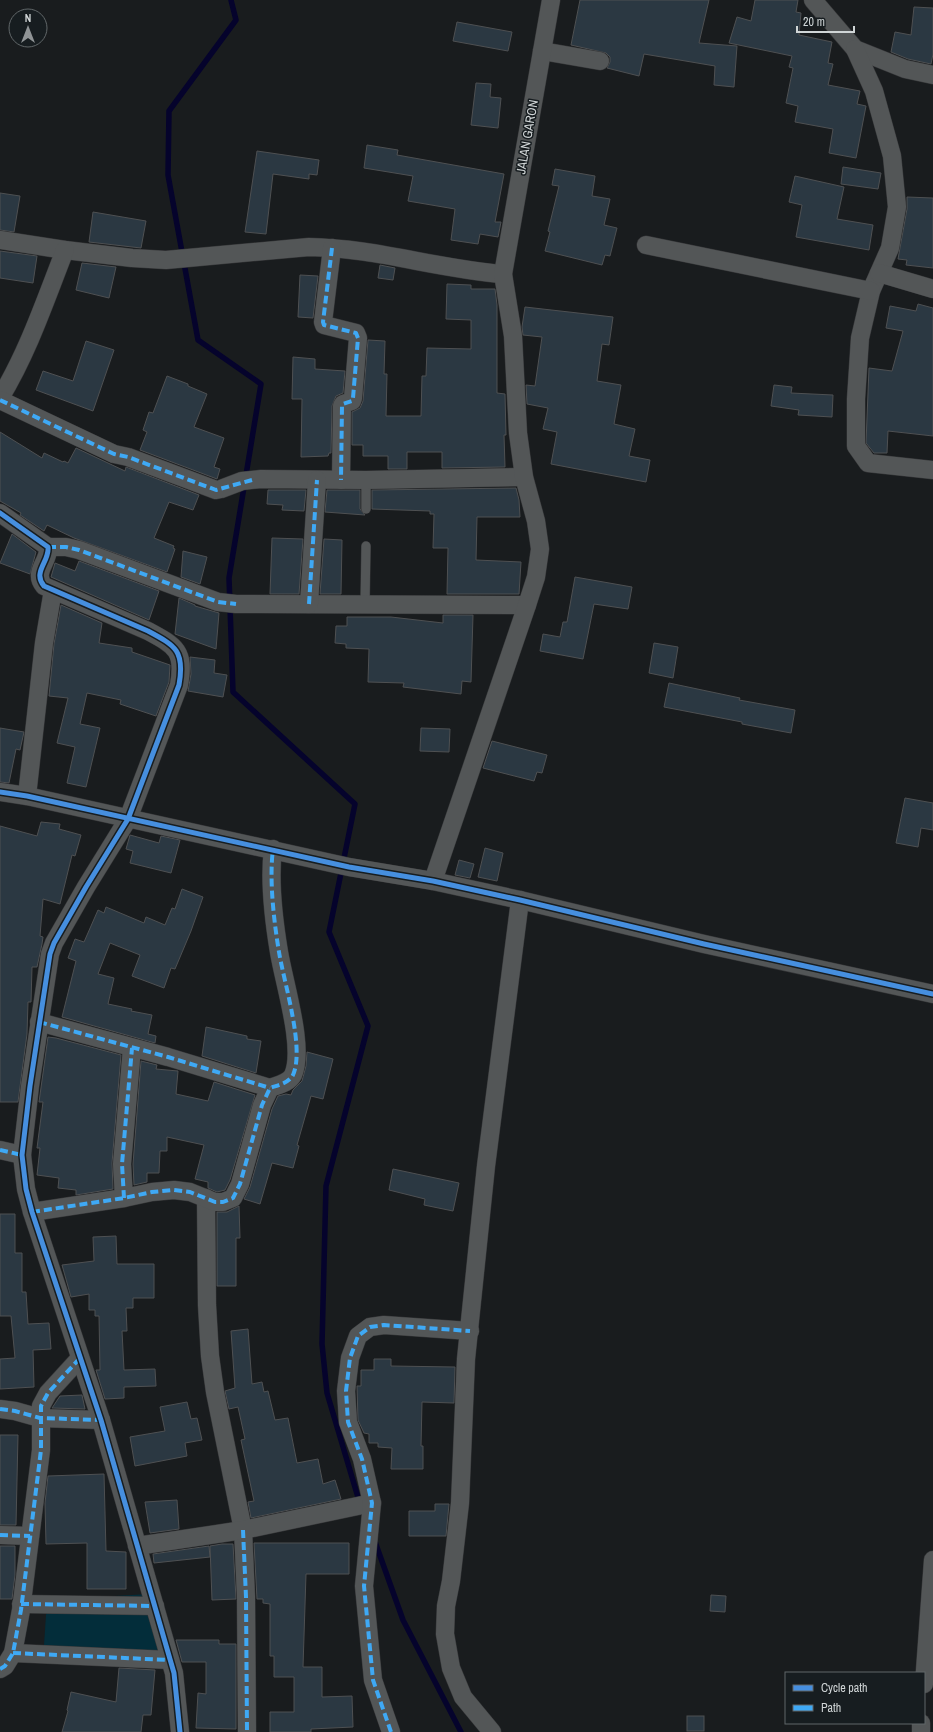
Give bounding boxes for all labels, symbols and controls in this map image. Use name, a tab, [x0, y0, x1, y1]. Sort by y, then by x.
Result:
north arrow	[8, 8, 48, 48]
scale bar	[797, 8, 854, 34]
text: N	[25, 11, 31, 25]
text: 20 m	[803, 14, 825, 30]
street label: JALAN GARON	[512, 98, 542, 176]
legend	[785, 1672, 925, 1724]
text: Cycle path	[821, 1680, 868, 1696]
text: Path	[821, 1700, 841, 1716]

